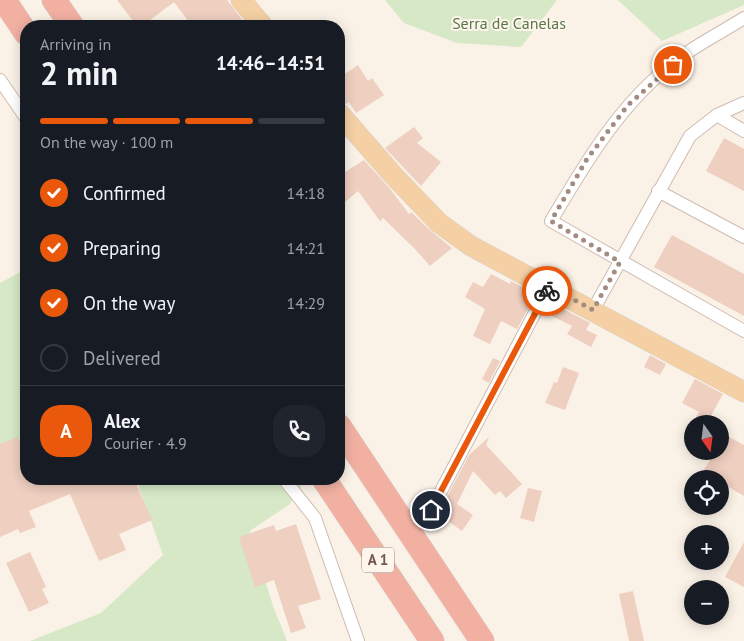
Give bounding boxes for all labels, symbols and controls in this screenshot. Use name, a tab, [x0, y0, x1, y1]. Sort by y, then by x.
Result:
park label: Serra de Canelas	[452, 13, 566, 33]
text: Arriving in	[40, 34, 111, 54]
pin	[652, 44, 694, 86]
text: 14:46–14:51	[216, 51, 325, 75]
icon: bag	[659, 51, 687, 79]
text: 2 min	[40, 52, 118, 94]
text: On the way · 100 m	[40, 132, 173, 152]
icon: check	[40, 179, 68, 207]
text: Confirmed	[83, 181, 166, 205]
text: 14:18	[287, 183, 325, 203]
icon: check	[40, 234, 68, 262]
text: Preparing	[83, 236, 161, 260]
text: 14:21	[287, 238, 325, 258]
courier	[522, 266, 572, 316]
icon: bike	[533, 277, 561, 305]
icon: check	[40, 289, 68, 317]
text: On the way	[83, 291, 175, 315]
text: 14:29	[287, 293, 325, 313]
text: Delivered	[83, 346, 161, 370]
button: phone	[273, 405, 325, 457]
text: Alex	[104, 409, 140, 433]
north arrow	[684, 415, 729, 460]
map controls	[684, 415, 729, 625]
text: A	[60, 419, 72, 443]
text: Courier · 4.9	[104, 433, 187, 453]
button: locate	[684, 470, 729, 515]
pin	[410, 489, 452, 531]
icon: home	[417, 496, 445, 524]
button: +	[684, 525, 729, 570]
road number: A 1	[362, 548, 394, 572]
button: −	[684, 580, 729, 625]

